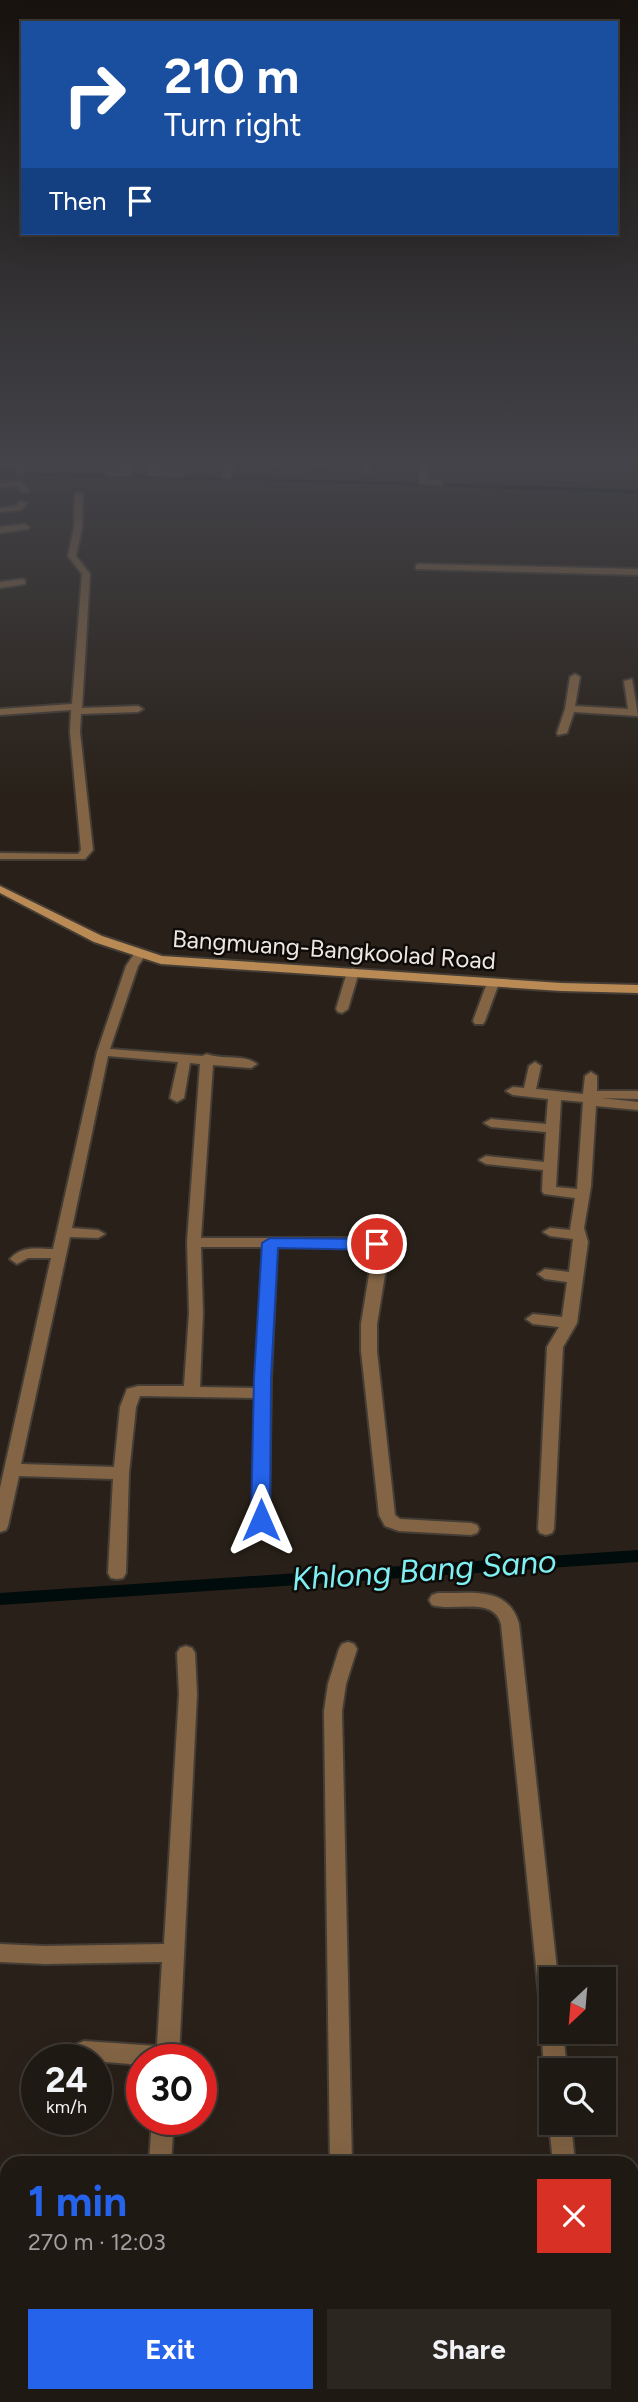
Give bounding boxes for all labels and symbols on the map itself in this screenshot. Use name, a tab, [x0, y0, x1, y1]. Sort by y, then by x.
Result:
street label: Bangmuang-Bangkoolad Road	[171, 924, 497, 975]
pin	[347, 1214, 407, 1274]
position arrow	[224, 1483, 298, 1557]
water label: Khlong Bang Sano	[290, 1542, 558, 1598]
north arrow	[539, 1967, 616, 2044]
speed limit sign: 30	[126, 2044, 217, 2135]

